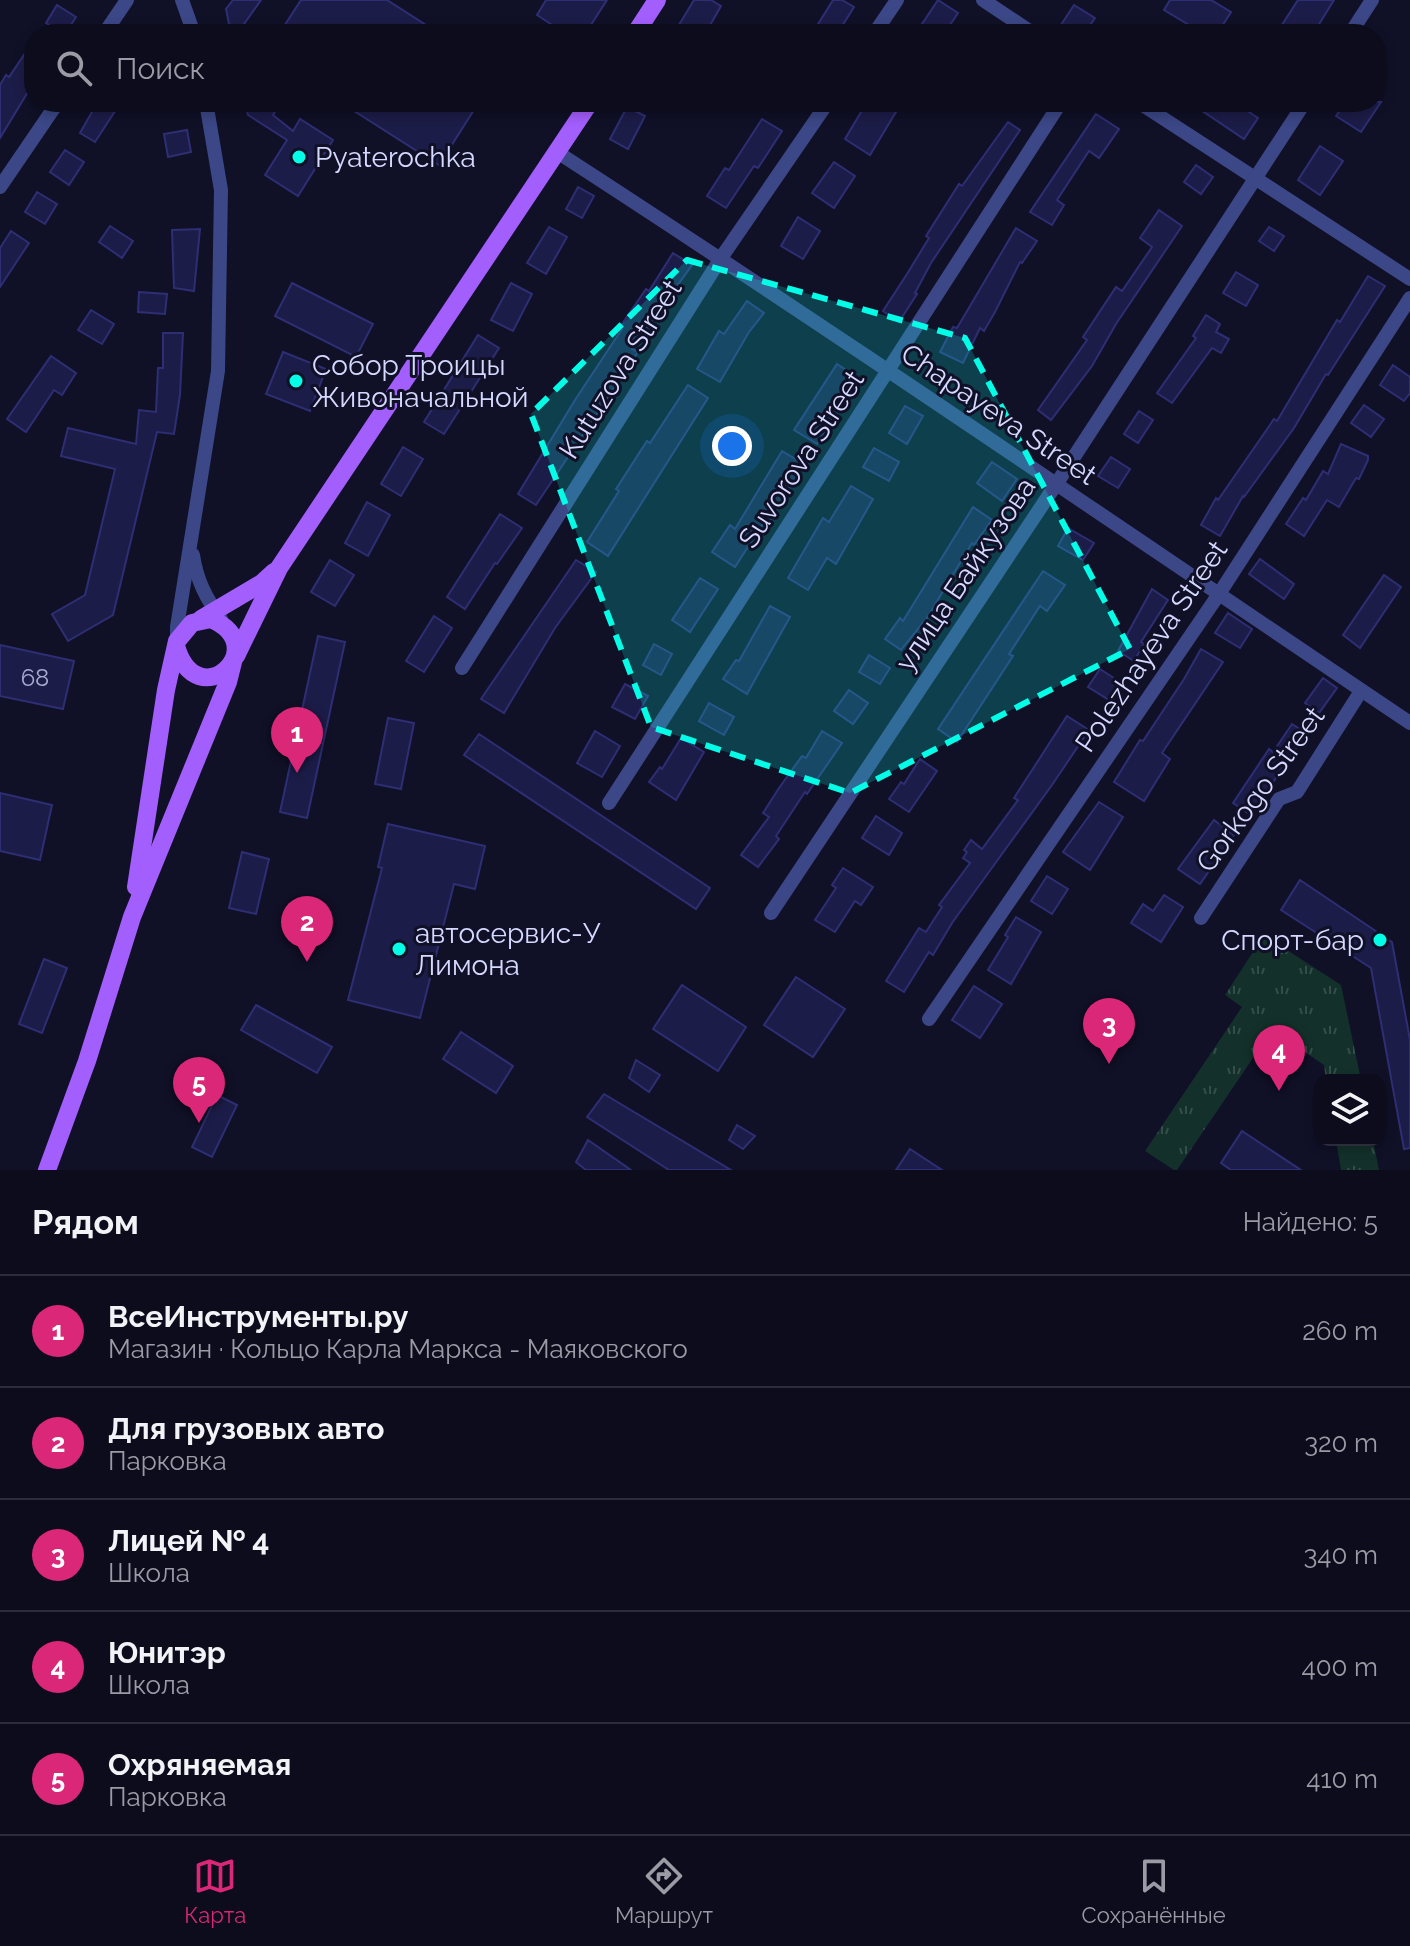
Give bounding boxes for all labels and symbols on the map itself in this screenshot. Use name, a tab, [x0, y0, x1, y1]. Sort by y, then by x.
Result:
place label: Pyaterochka	[315, 141, 476, 174]
marker: Pyaterochka	[290, 148, 308, 166]
street label: Kutuzova Street	[552, 273, 689, 465]
street label: Chapayeva Street	[895, 337, 1103, 492]
place label: Собор Троицы Живоначальной	[312, 349, 528, 414]
street label: Suvorova Street	[732, 364, 871, 554]
marker: Собор Троицы Живоначальной	[287, 372, 305, 390]
your location	[712, 426, 752, 466]
street label: улица Байкузова	[889, 471, 1042, 677]
street label: Polezhayeva Street	[1068, 534, 1235, 758]
house number: 68	[21, 663, 49, 692]
street label: Gorkogo Street	[1189, 700, 1332, 878]
pin: 1	[271, 707, 323, 773]
pin: 2	[281, 896, 333, 962]
place label: автосервис-У Лимона	[415, 917, 601, 982]
place label: Спорт-бар	[1221, 924, 1364, 957]
marker: Спорт-бар	[1371, 931, 1389, 949]
marker: автосервис-У Лимона	[390, 940, 408, 958]
pin: 3	[1083, 998, 1135, 1064]
pin: 4	[1253, 1025, 1305, 1091]
pin: 5	[173, 1057, 225, 1123]

